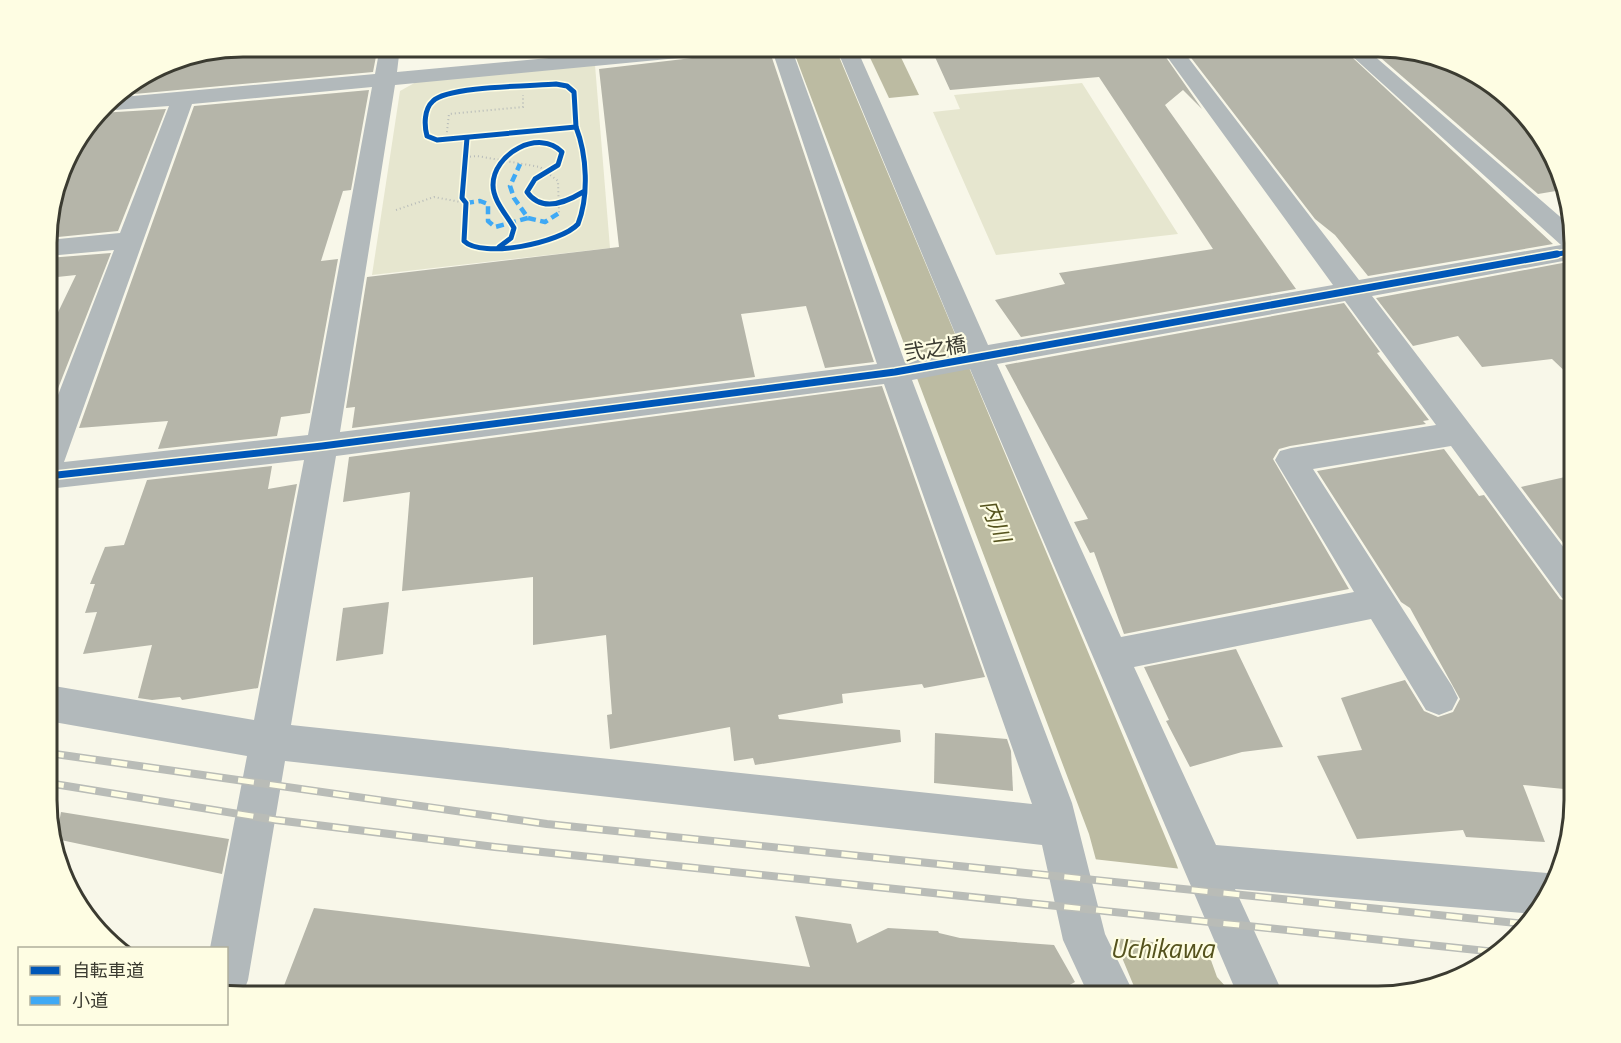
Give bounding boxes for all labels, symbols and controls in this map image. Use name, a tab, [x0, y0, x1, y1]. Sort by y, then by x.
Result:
street label: 弐之橋	[901, 327, 969, 369]
water label: 内川	[972, 494, 1020, 549]
water label: Uchikawa	[1110, 927, 1216, 968]
legend	[18, 947, 228, 1025]
text: 自転車道	[72, 957, 144, 984]
text: 小道	[72, 987, 108, 1014]

